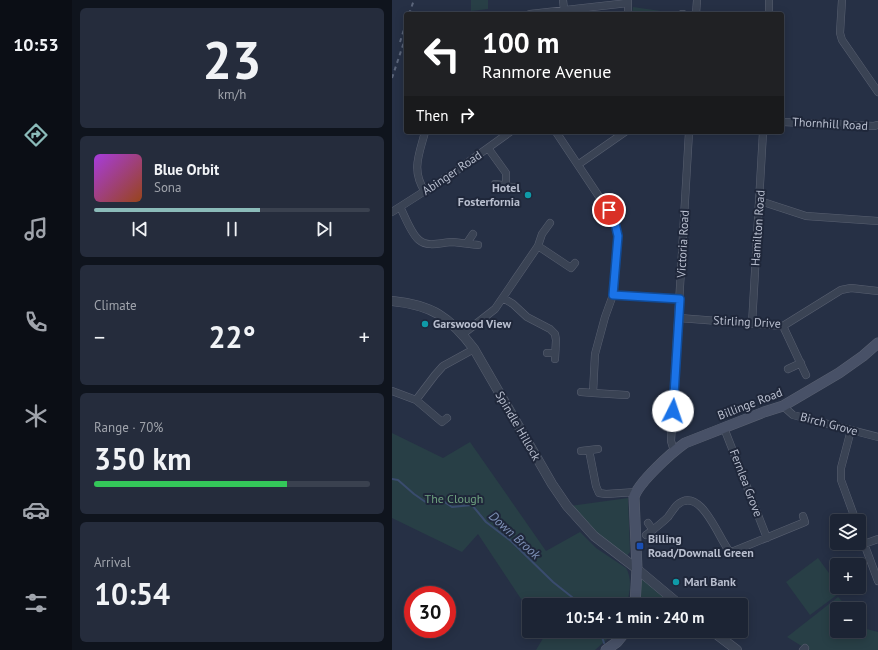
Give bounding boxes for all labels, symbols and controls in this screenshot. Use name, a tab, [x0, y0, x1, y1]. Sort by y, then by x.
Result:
text: 100 m	[482, 24, 559, 61]
text: 23	[203, 26, 261, 93]
icon: left	[416, 28, 468, 80]
text: 10:53	[13, 33, 59, 56]
text: Ranmore Avenue	[482, 60, 611, 83]
text: km/h	[218, 86, 246, 103]
icon: right	[456, 104, 478, 126]
text: Then	[416, 106, 448, 125]
street label: Thornhill Road	[792, 114, 868, 133]
icon: directions	[22, 121, 50, 149]
street label: Abinger Road	[419, 147, 484, 198]
text: Blue Orbit	[154, 160, 219, 179]
text: Sona	[154, 179, 181, 196]
place label: Hotel Fosterfornia	[458, 180, 520, 209]
marker: Hotel Fosterfornia	[523, 190, 533, 200]
street label: Hamilton Road	[747, 190, 768, 266]
pin	[592, 193, 626, 227]
icon: arrive	[598, 199, 620, 221]
street label: Victoria Road	[673, 210, 692, 279]
icon: music	[22, 215, 50, 243]
icon: previous	[129, 218, 151, 240]
icon: pause	[221, 218, 243, 240]
icon: next	[313, 218, 335, 240]
text: Climate	[94, 297, 137, 314]
icon: phone	[22, 308, 50, 336]
street label: Stirling Drive	[713, 312, 781, 331]
place label: Garswood View	[433, 316, 512, 331]
text: 22°	[208, 317, 256, 356]
marker: Garswood View	[420, 319, 430, 329]
text: −	[94, 323, 105, 351]
text: +	[359, 323, 370, 351]
street label: Billinge Road	[715, 384, 784, 423]
street label: Spindle Hillock	[492, 388, 544, 463]
position arrow	[652, 390, 694, 432]
icon: climate	[22, 402, 50, 430]
street label: Birch Grove	[799, 409, 860, 438]
text: Range · 70%	[94, 419, 163, 436]
text: 350 km	[94, 439, 192, 478]
street label: Fernlea Grove	[727, 447, 766, 519]
park label: The Clough	[425, 491, 483, 506]
icon: car	[22, 496, 50, 524]
water label: Down Brook	[485, 508, 545, 564]
map controls	[830, 514, 866, 638]
button: layers	[830, 514, 866, 550]
place label: Billing Road/Downall Green	[648, 531, 754, 560]
marker: Billing Road/Downall Green	[635, 541, 645, 551]
text: Arrival	[94, 554, 130, 571]
button: +	[830, 558, 866, 594]
text: 10:54	[94, 574, 170, 613]
place label: Marl Bank	[684, 574, 736, 589]
marker: Marl Bank	[671, 577, 681, 587]
speed limit sign: 30	[404, 586, 456, 638]
icon: filters	[22, 589, 50, 617]
button: −	[830, 602, 866, 638]
text: 10:54 · 1 min · 240 m	[566, 608, 704, 627]

